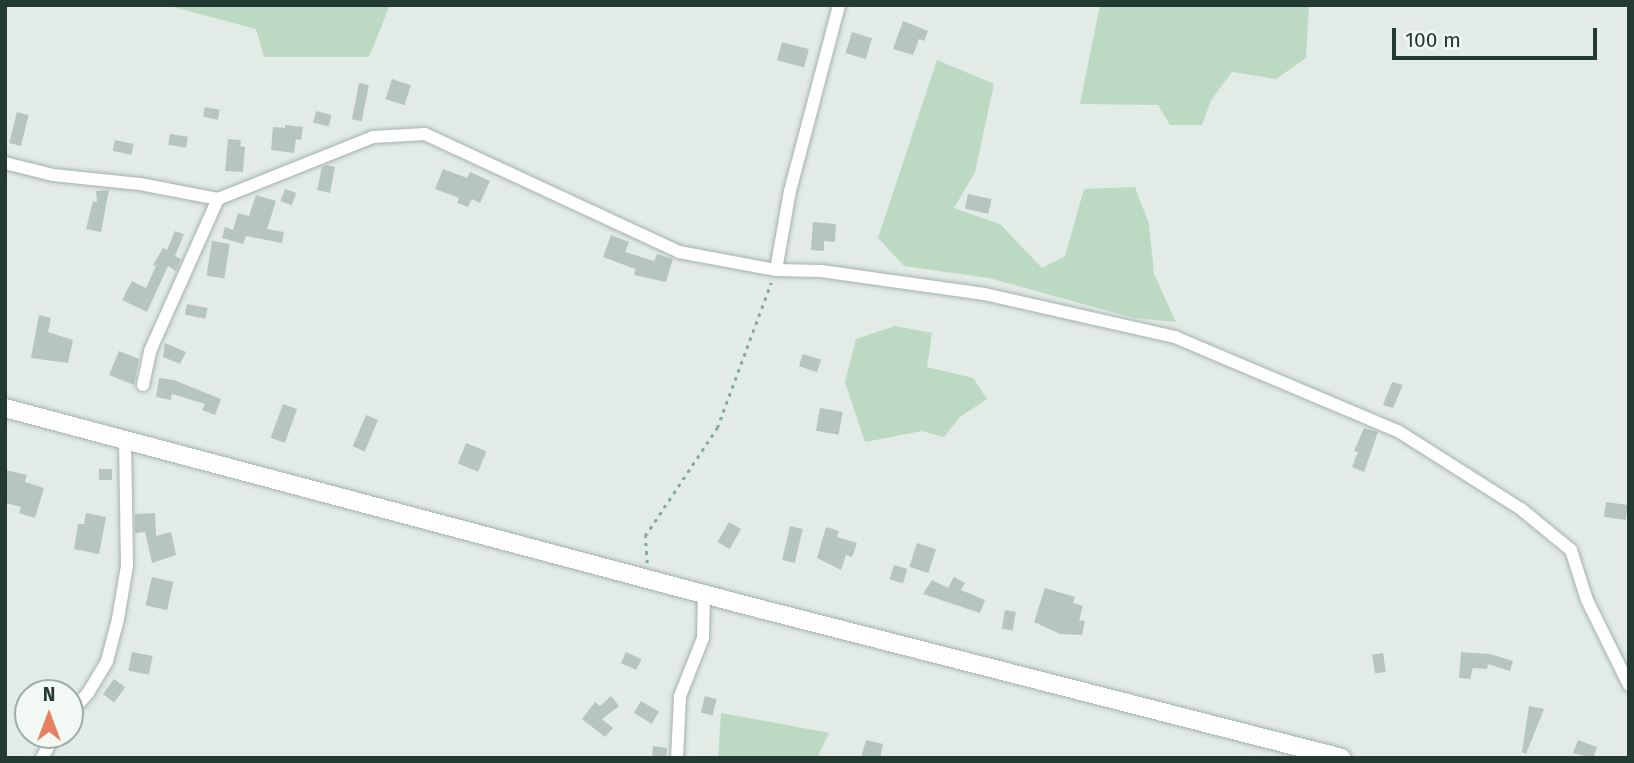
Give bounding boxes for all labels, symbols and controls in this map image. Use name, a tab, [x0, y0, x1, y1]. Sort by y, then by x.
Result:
scale bar	[1396, 14, 1601, 58]
text: 100 m	[1405, 27, 1461, 53]
north arrow	[14, 679, 84, 749]
text: N	[43, 683, 55, 706]

